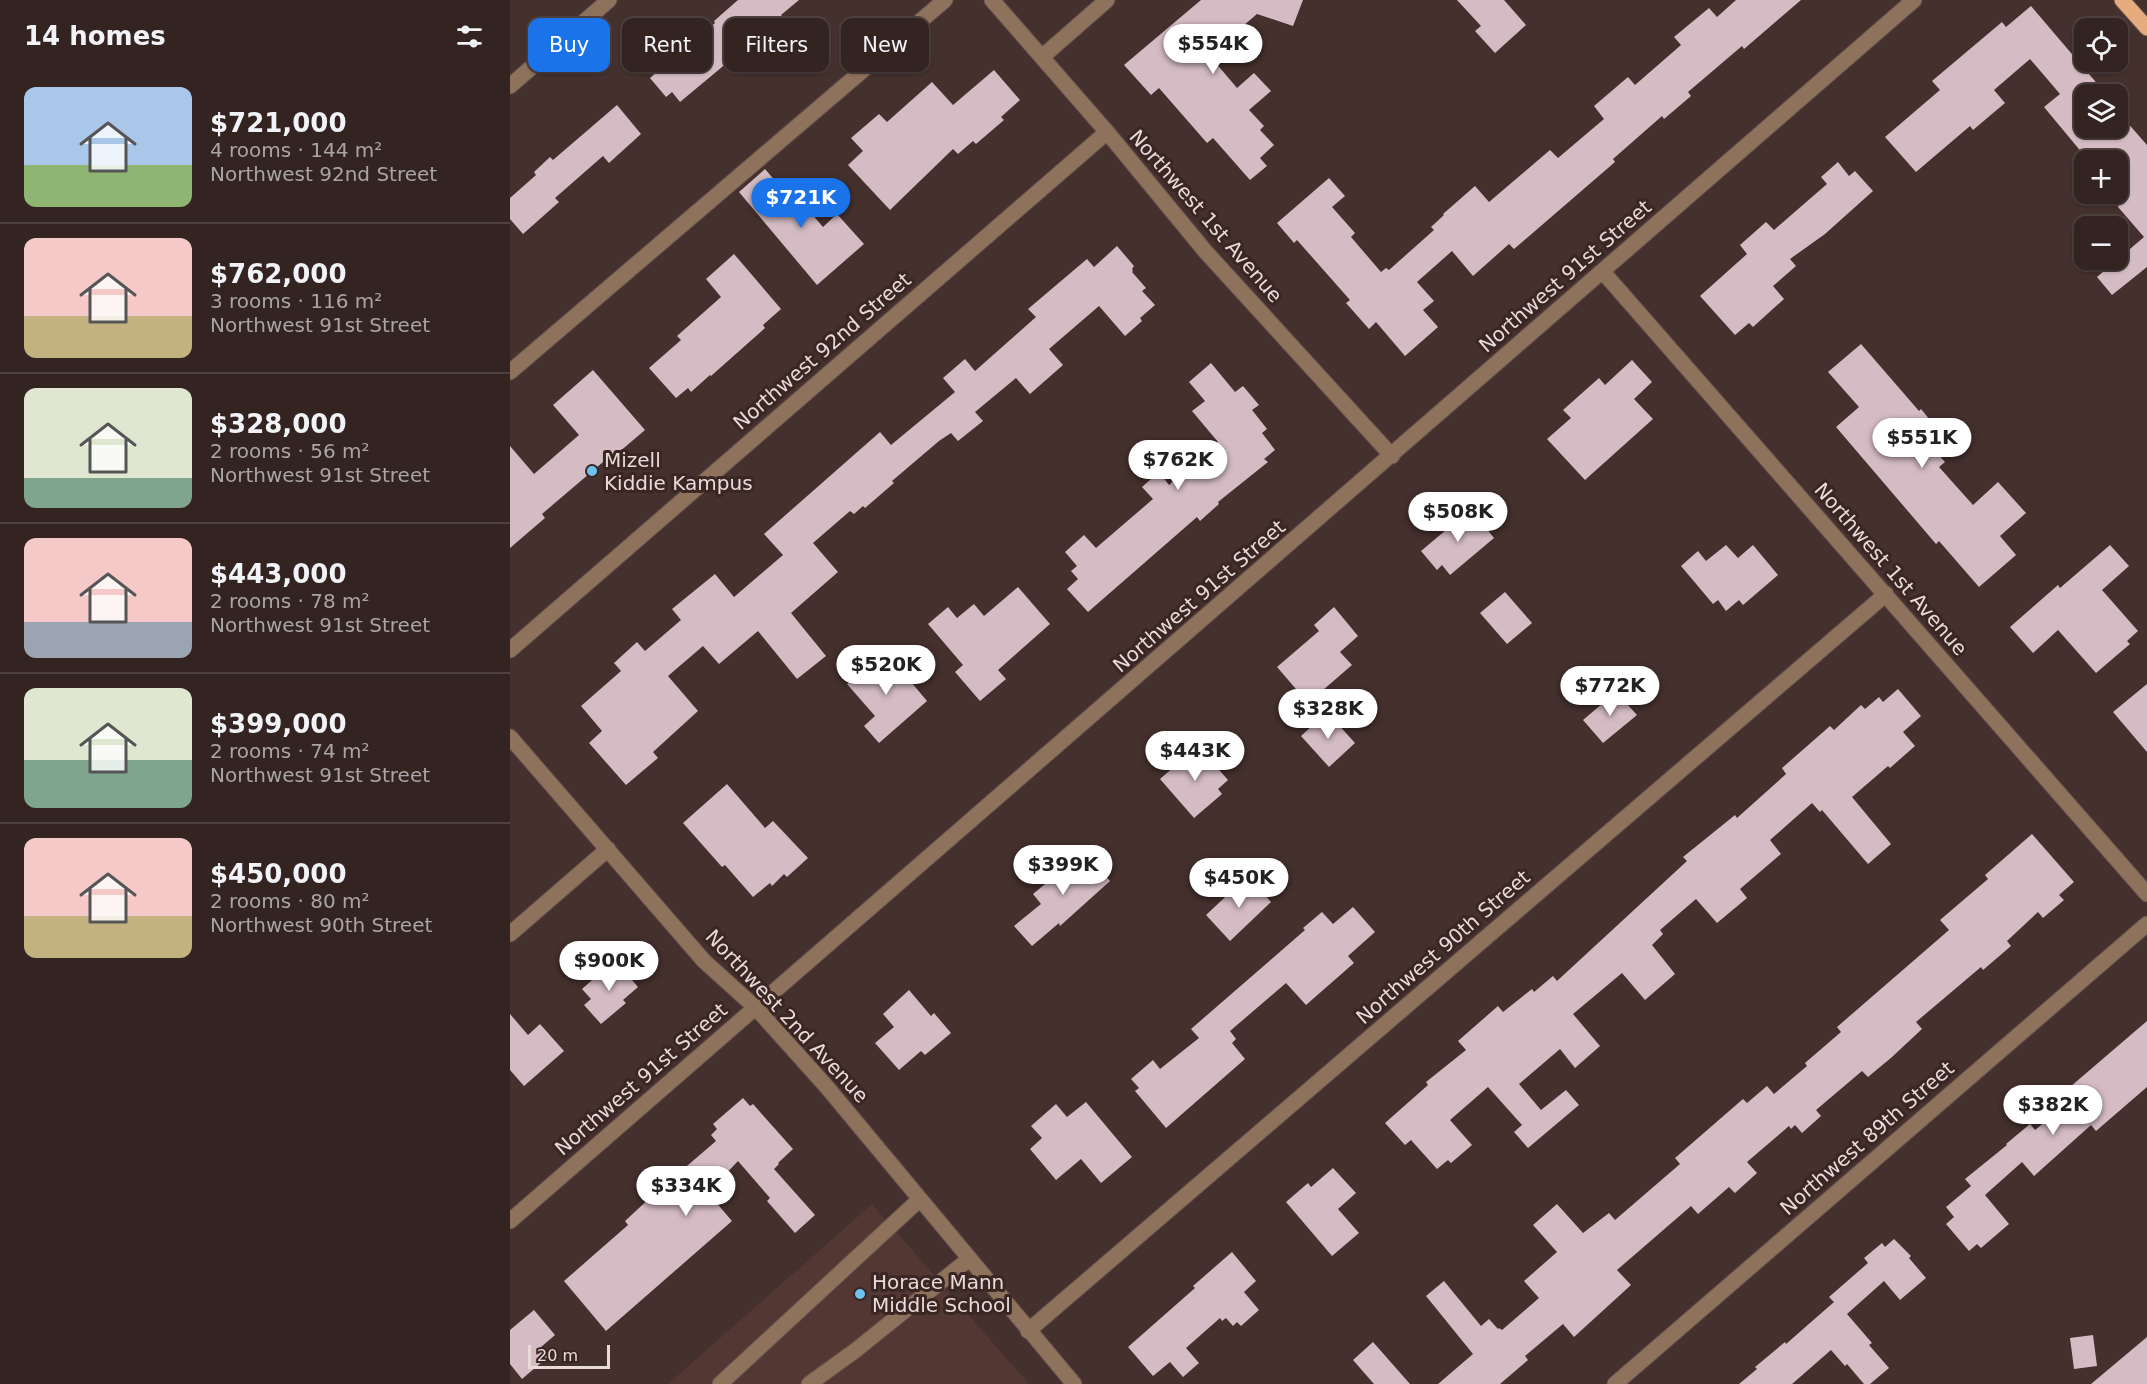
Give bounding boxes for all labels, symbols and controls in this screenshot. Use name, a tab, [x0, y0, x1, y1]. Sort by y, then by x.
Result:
chip: Buy	[528, 18, 610, 72]
chip: Rent	[622, 18, 712, 72]
chip: Filters	[724, 18, 829, 72]
chip: New	[841, 18, 929, 72]
map controls	[2074, 18, 2128, 270]
button: locate	[2074, 18, 2128, 72]
icon: filters	[453, 20, 486, 53]
text: 14 homes	[24, 21, 166, 51]
pin: $554K	[1171, 24, 1255, 75]
text: $554K	[1177, 31, 1249, 55]
button: layers	[2074, 84, 2128, 138]
text: $721,000	[210, 108, 347, 138]
icon: home	[72, 111, 144, 183]
street label: Northwest 1st Avenue	[1124, 125, 1288, 307]
text: 4 rooms · 144 m²	[210, 138, 382, 162]
button: +	[2074, 150, 2128, 204]
text: Northwest 92nd Street	[210, 162, 437, 186]
pin: $721K	[759, 178, 843, 229]
text: $721K	[765, 185, 837, 209]
street label: Northwest 91st Street	[1474, 195, 1656, 357]
button: −	[2074, 216, 2128, 270]
text: $762,000	[210, 259, 347, 289]
icon: home	[72, 262, 144, 334]
street label: Northwest 92nd Street	[728, 267, 916, 435]
text: 3 rooms · 116 m²	[210, 289, 382, 313]
text: Northwest 91st Street	[210, 313, 430, 337]
text: $328,000	[210, 409, 347, 439]
icon: home	[72, 412, 144, 484]
pin: $551K	[1880, 418, 1964, 469]
text: $551K	[1886, 425, 1958, 449]
text: 2 rooms · 56 m²	[210, 439, 370, 463]
pin: $762K	[1136, 440, 1220, 491]
text: $762K	[1142, 447, 1214, 471]
place label: Mizell Kiddie Kampus	[604, 448, 753, 495]
text: Northwest 91st Street	[210, 463, 430, 487]
marker: Mizell Kiddie Kampus	[585, 464, 599, 478]
street label: Northwest 1st Avenue	[1809, 478, 1973, 660]
pin: $508K	[1416, 492, 1500, 543]
text: $508K	[1422, 499, 1494, 523]
street label: Northwest 91st Street	[1108, 515, 1290, 677]
text: $443,000	[210, 559, 347, 589]
icon: home	[72, 562, 144, 634]
text: 2 rooms · 78 m²	[210, 589, 370, 613]
text: Northwest 91st Street	[210, 613, 430, 637]
pin: $520K	[844, 645, 928, 696]
text: $520K	[850, 652, 922, 676]
pin: $772K	[1568, 666, 1652, 717]
text: $772K	[1574, 673, 1646, 697]
pin: $328K	[1286, 689, 1370, 740]
text: $328K	[1292, 696, 1364, 720]
text: $399,000	[210, 709, 347, 739]
icon: home	[72, 712, 144, 784]
pin: $443K	[1153, 731, 1237, 782]
text: $443K	[1159, 738, 1231, 762]
text: 2 rooms · 74 m²	[210, 739, 370, 763]
text: Northwest 91st Street	[210, 763, 430, 787]
pin: $399K	[1021, 845, 1105, 896]
text: $399K	[1027, 852, 1099, 876]
pin: $450K	[1197, 858, 1281, 909]
text: $450,000	[210, 859, 347, 889]
icon: home	[72, 862, 144, 934]
text: $450K	[1203, 865, 1275, 889]
street label: Northwest 90th Street	[1351, 865, 1535, 1029]
text: 2 rooms · 80 m²	[210, 889, 370, 913]
text: Northwest 90th Street	[210, 913, 432, 937]
street label: Northwest 2nd Avenue	[700, 924, 874, 1108]
pin: $900K	[567, 941, 651, 992]
text: $900K	[573, 948, 645, 972]
street label: Northwest 91st Street	[550, 998, 732, 1160]
street label: Northwest 89th Street	[1775, 1056, 1959, 1220]
pin: $382K	[2011, 1085, 2095, 1136]
text: $382K	[2017, 1092, 2089, 1116]
pin: $334K	[644, 1166, 728, 1217]
text: $334K	[650, 1173, 722, 1197]
place label: Horace Mann Middle School	[872, 1270, 1011, 1317]
marker: Horace Mann Middle School	[853, 1287, 867, 1301]
scale bar	[528, 1342, 610, 1370]
text: 20 m	[537, 1346, 578, 1365]

